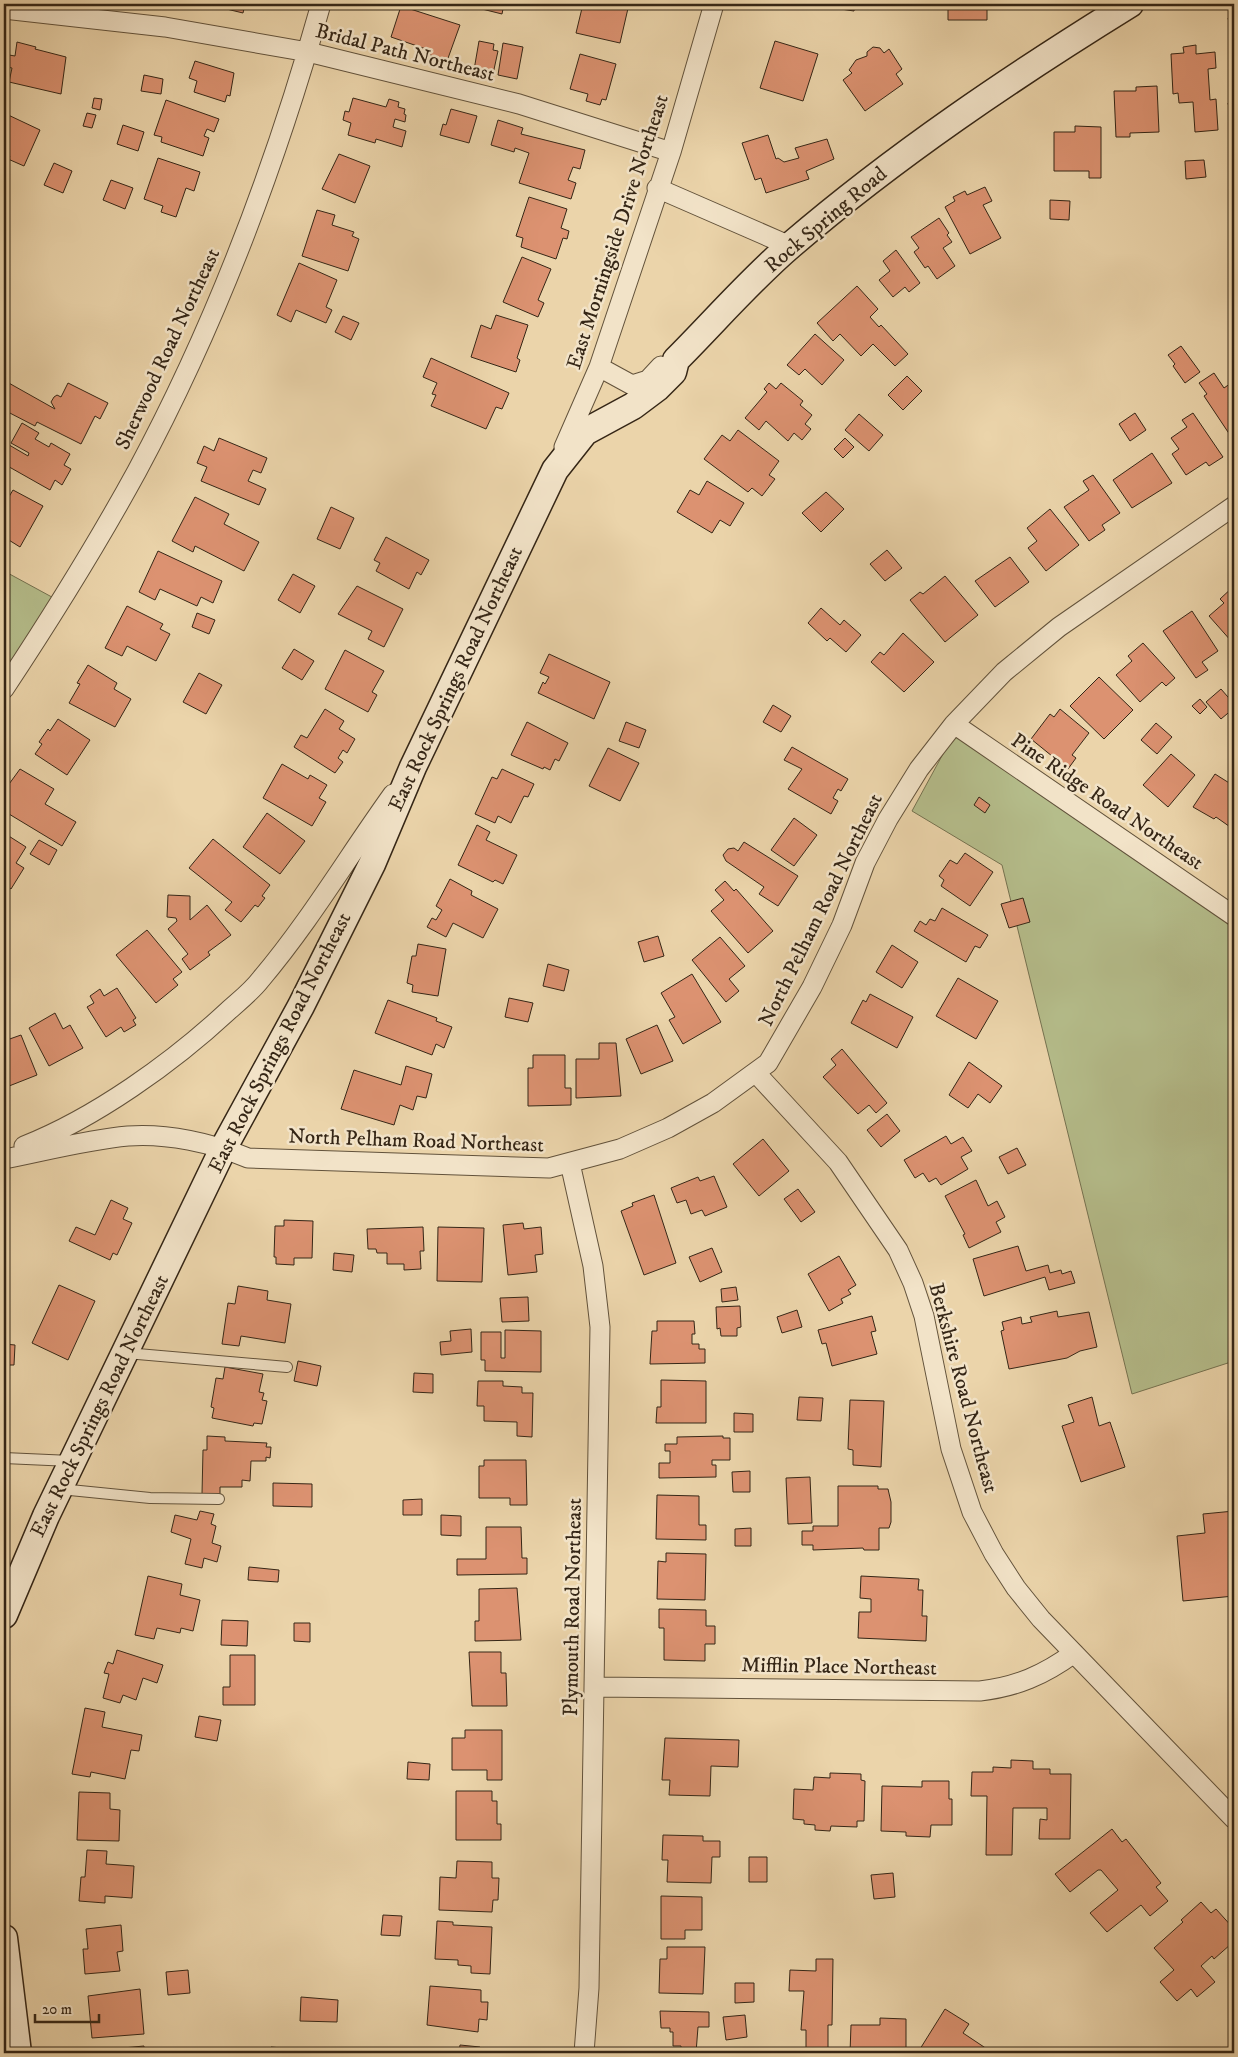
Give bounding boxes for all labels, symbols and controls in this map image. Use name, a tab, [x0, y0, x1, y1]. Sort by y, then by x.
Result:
street label: Bridal Path Northeast	[313, 18, 498, 88]
street label: East Morningside Drive Northeast	[561, 91, 675, 373]
street label: Rock Spring Road	[759, 161, 893, 279]
street label: Sherwood Road Northeast	[110, 244, 226, 454]
street label: East Rock Springs Road Northeast	[383, 542, 529, 816]
street label: Pine Ridge Road Northeast	[1006, 728, 1208, 876]
street label: North Pelham Road Northeast	[753, 789, 889, 1031]
street label: East Rock Springs Road Northeast	[203, 908, 357, 1178]
street label: North Pelham Road Northeast	[288, 1124, 545, 1158]
street label: East Rock Springs Road Northeast	[25, 1270, 175, 1542]
street label: Berkshire Road Northeast	[922, 1280, 1004, 1496]
street label: Plymouth Road Northeast	[558, 1497, 588, 1716]
street label: Mifflin Place Northeast	[741, 1652, 937, 1682]
scale bar	[35, 1992, 99, 2024]
text: 20 m	[42, 2000, 72, 2019]

